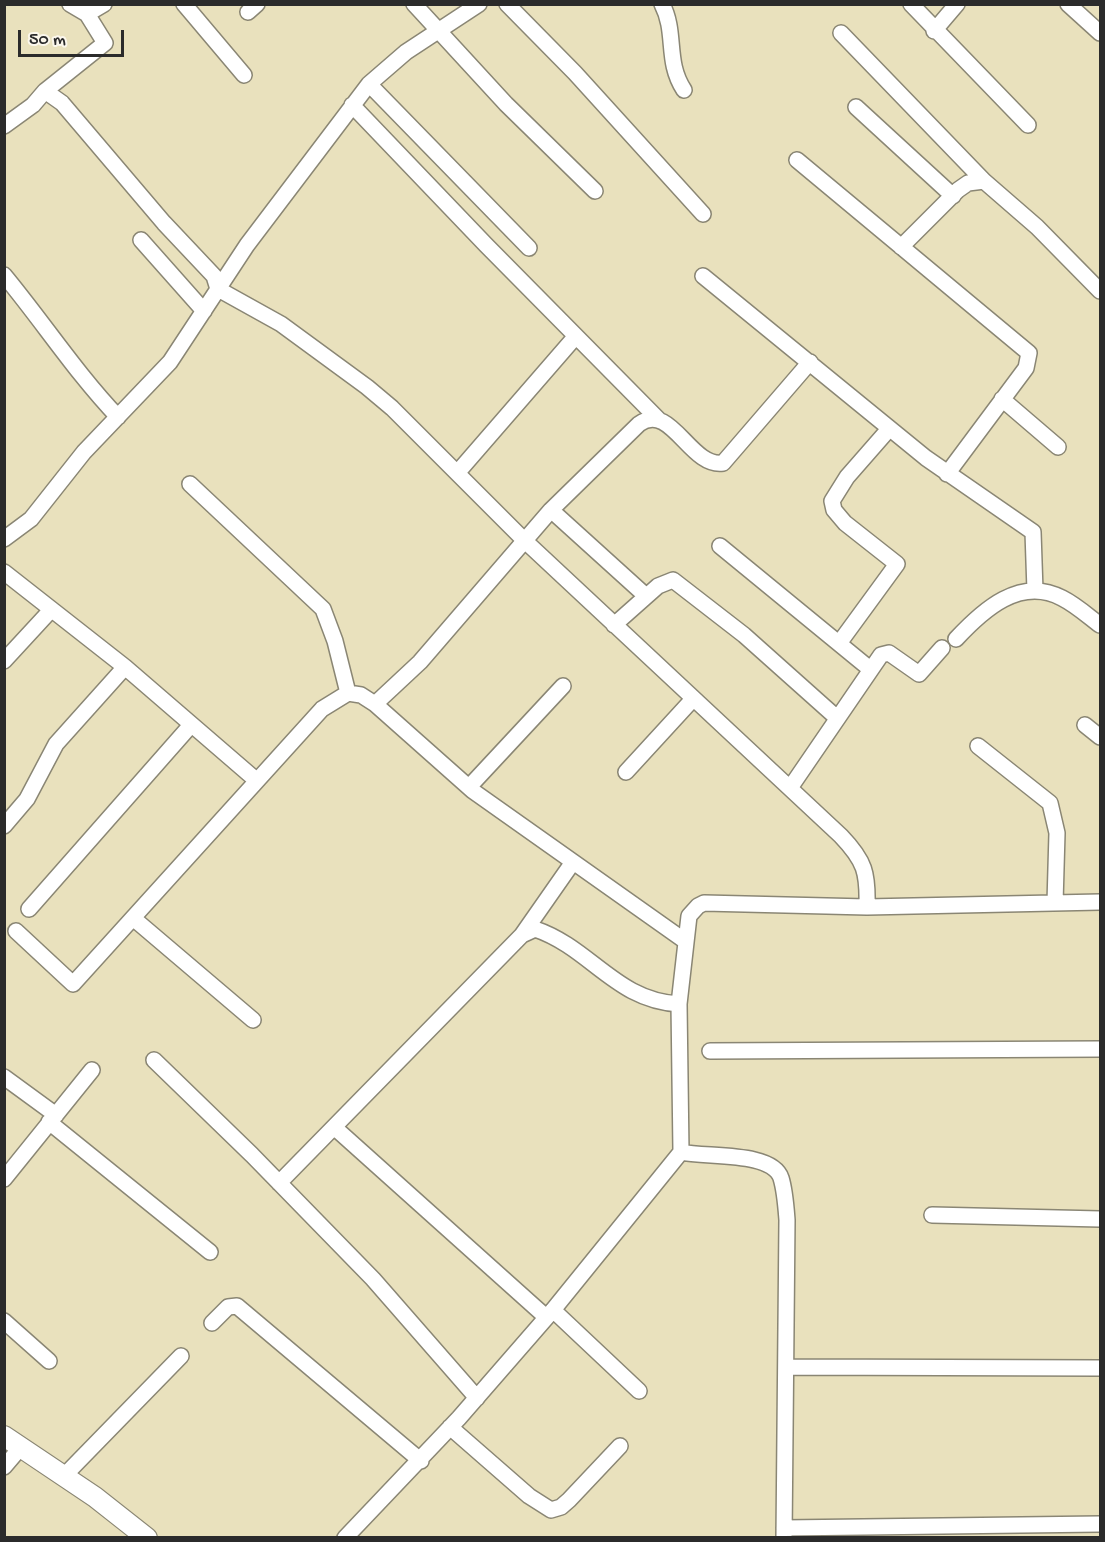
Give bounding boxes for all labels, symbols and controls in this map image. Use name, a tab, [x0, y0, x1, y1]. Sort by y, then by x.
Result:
scale bar	[21, 18, 128, 56]
text: 50 m	[29, 30, 66, 51]

